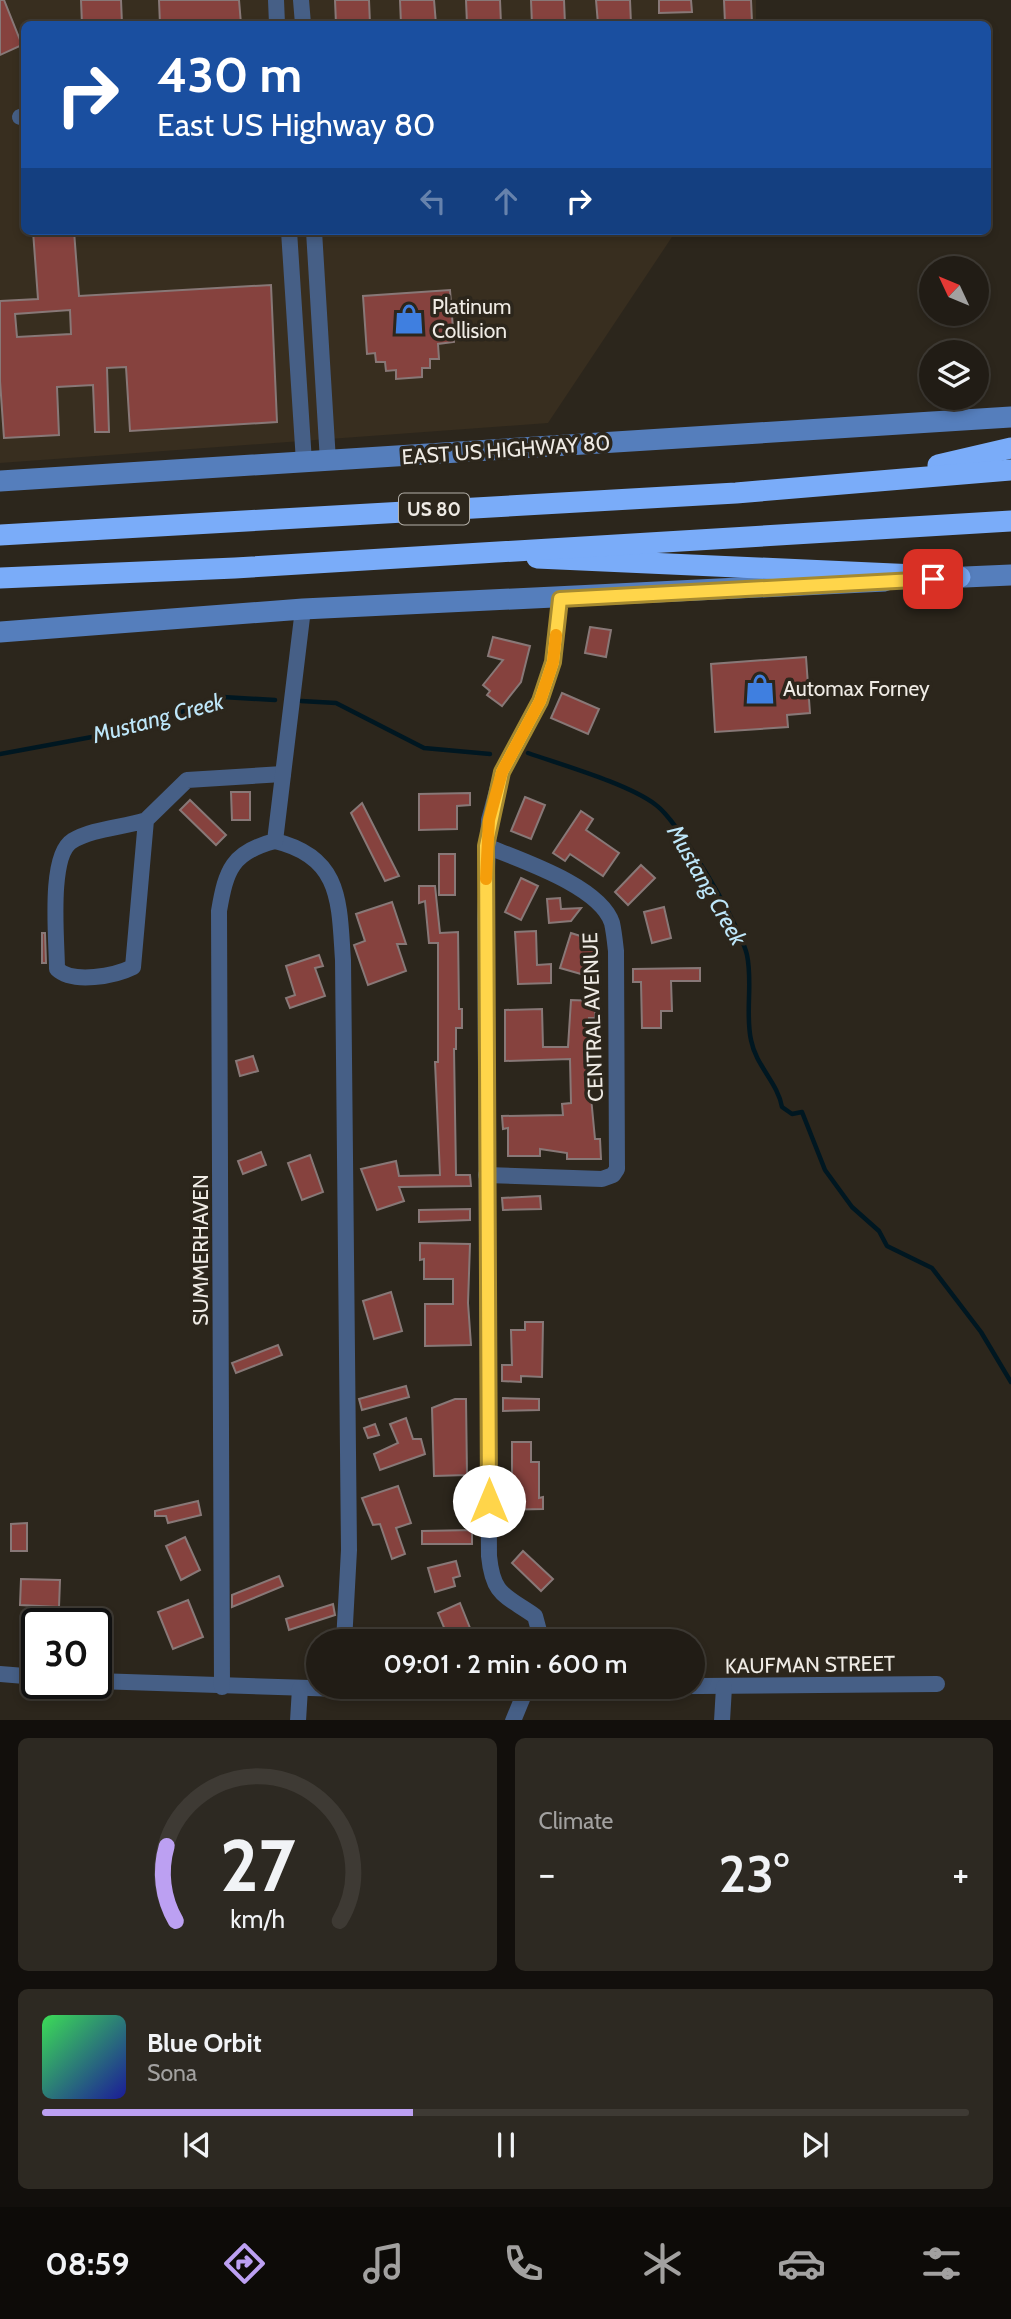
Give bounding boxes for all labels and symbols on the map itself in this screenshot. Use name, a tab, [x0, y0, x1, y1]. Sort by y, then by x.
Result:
north arrow	[919, 256, 989, 326]
place label: Platinum Collision	[432, 294, 511, 343]
shop icon: Platinum Collision	[392, 302, 426, 336]
street label: EAST US HIGHWAY 80	[401, 430, 611, 469]
road number: US 80	[399, 494, 469, 524]
pin	[903, 549, 963, 609]
shop icon: Automax Forney	[743, 672, 777, 706]
place label: Automax Forney	[783, 676, 930, 701]
water label: Mustang Creek	[88, 687, 228, 749]
water label: Mustang Creek	[661, 819, 753, 951]
street label: CENTRAL AVENUE	[577, 932, 608, 1102]
street label: SUMMERHAVEN	[188, 1174, 213, 1326]
position arrow	[452, 1464, 526, 1538]
speed limit sign: 30	[21, 1608, 112, 1699]
street label: KAUFMAN STREET	[725, 1651, 895, 1678]

